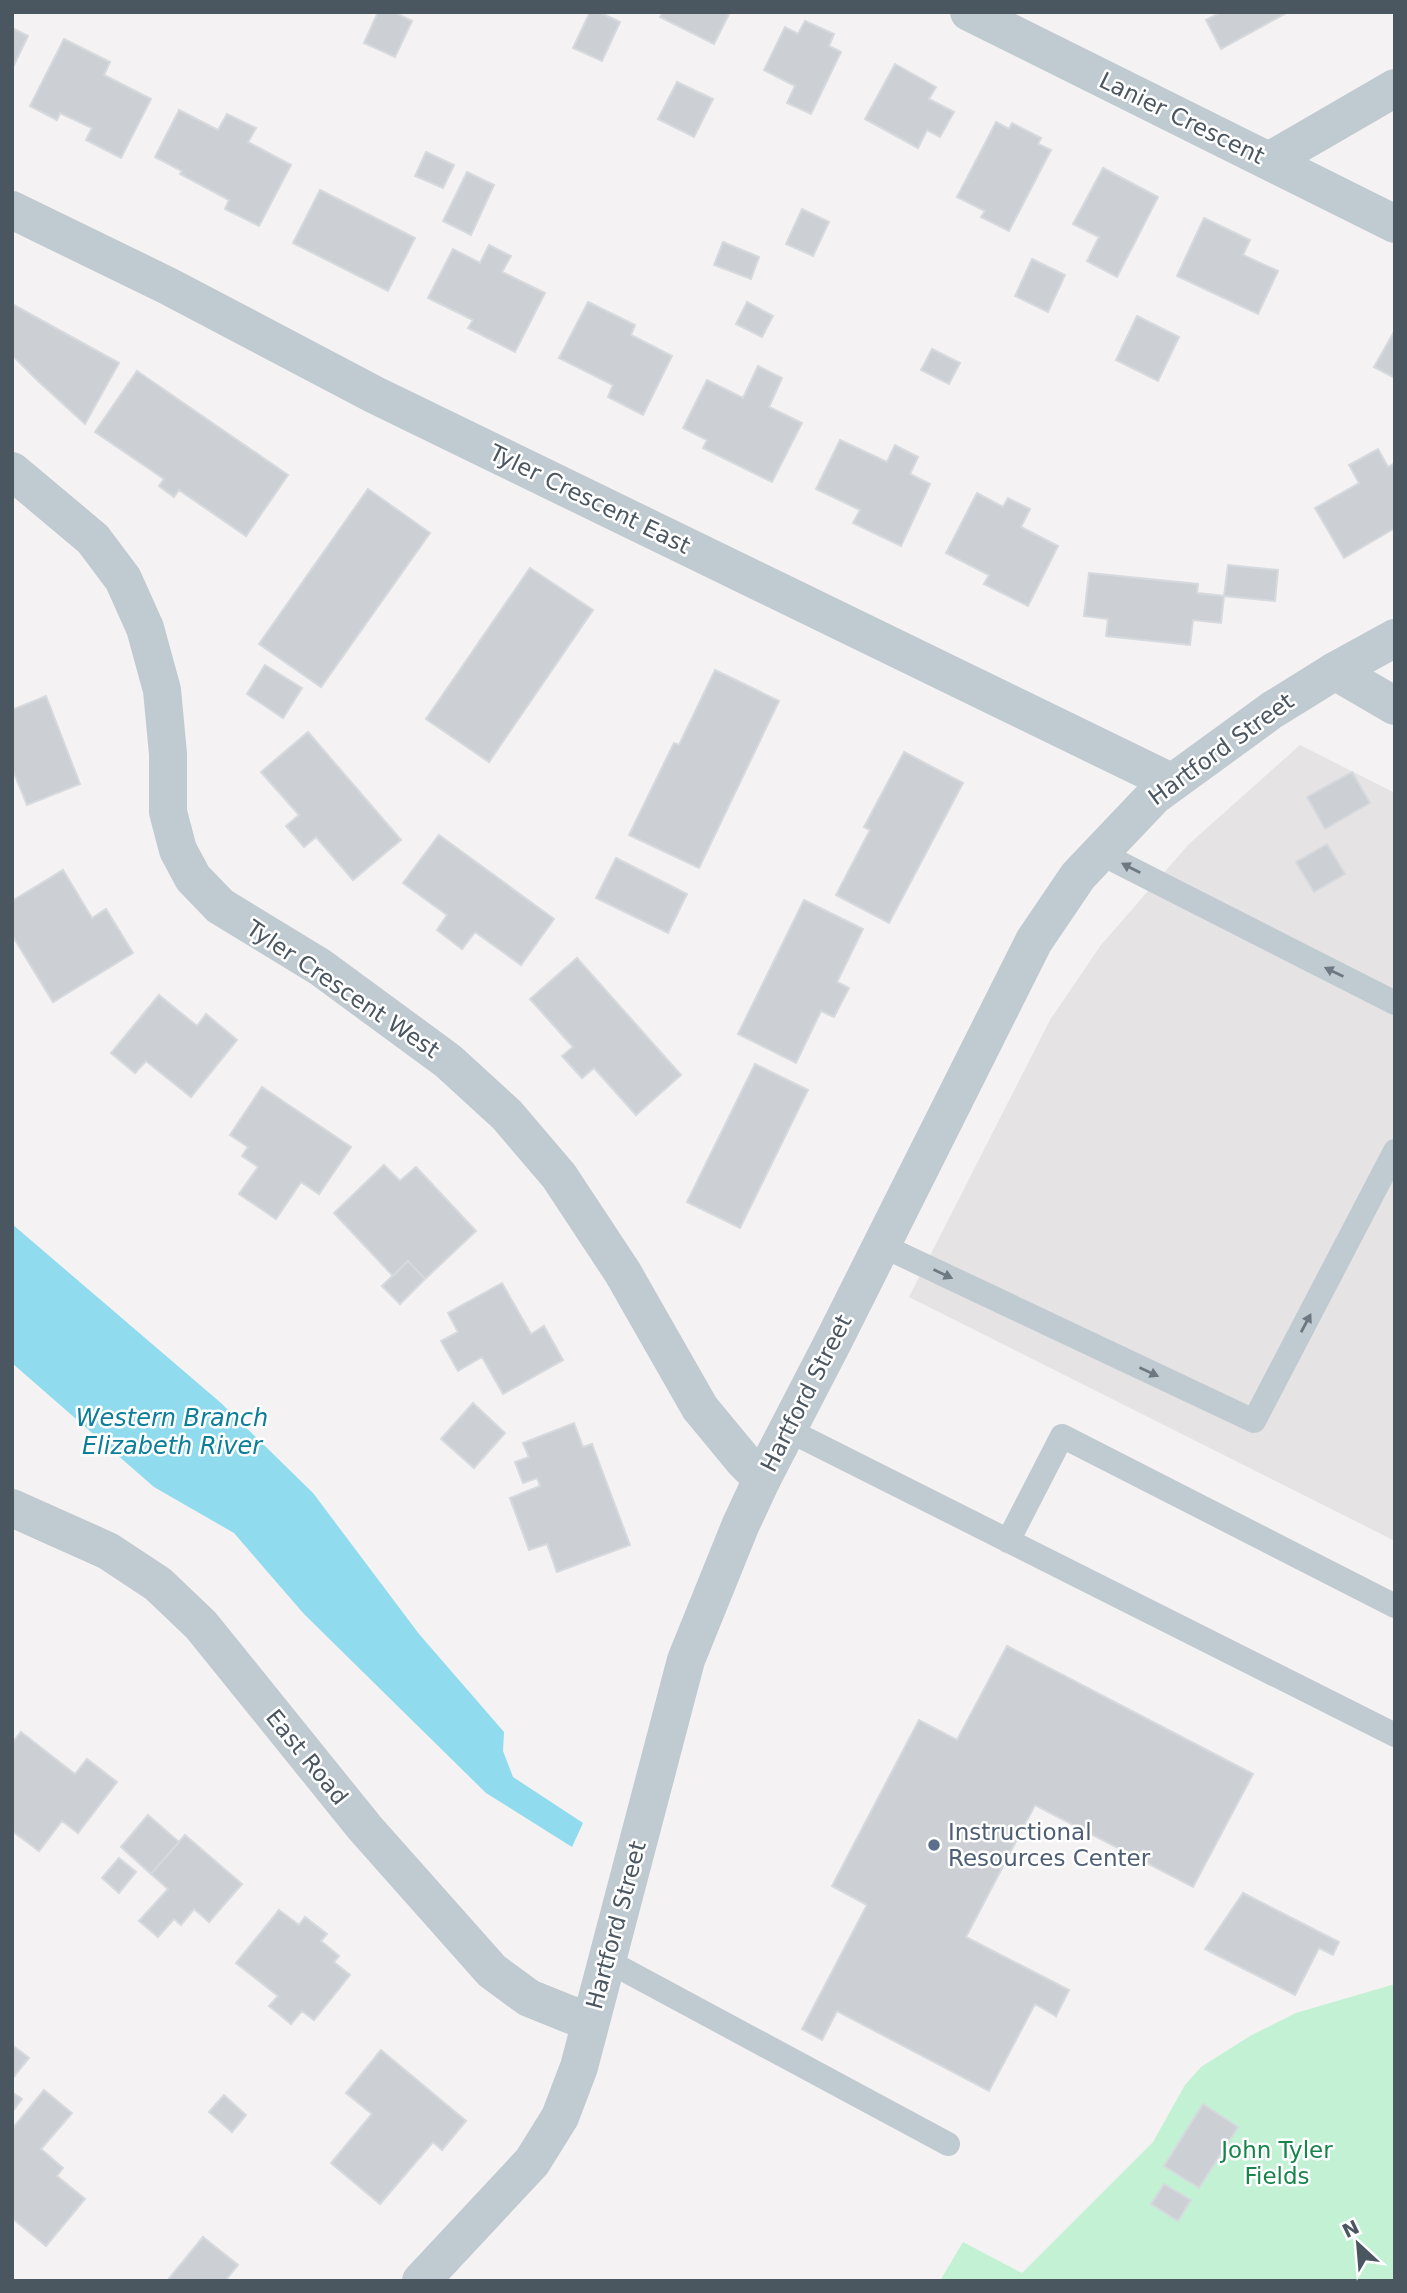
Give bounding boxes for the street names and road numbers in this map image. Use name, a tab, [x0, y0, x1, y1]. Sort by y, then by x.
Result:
street label: Lanier Crescent	[1095, 67, 1269, 169]
street label: Tyler Crescent East	[485, 439, 695, 559]
street label: Hartford Street	[1143, 688, 1299, 810]
street label: Tyler Crescent West	[241, 914, 444, 1063]
street label: Hartford Street	[755, 1310, 857, 1476]
street label: East Road	[261, 1704, 353, 1810]
street label: Hartford Street	[581, 1838, 651, 2012]

